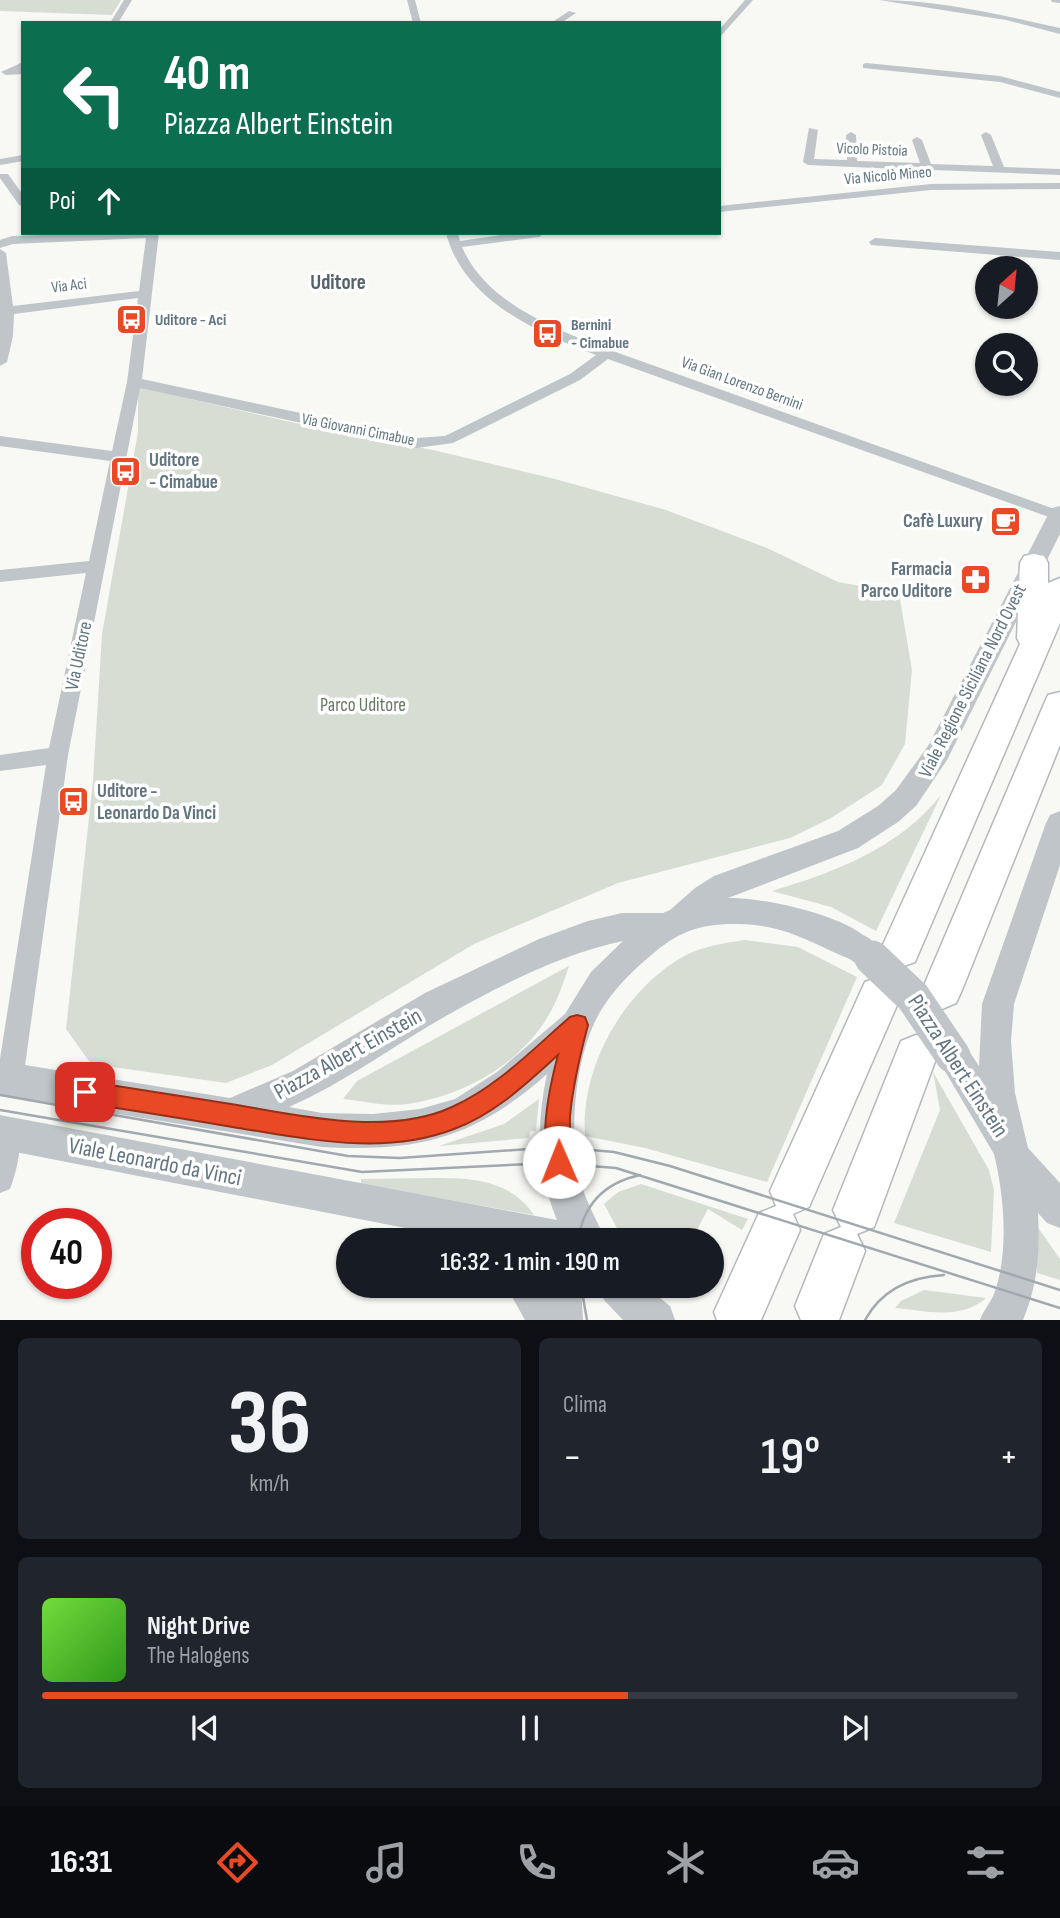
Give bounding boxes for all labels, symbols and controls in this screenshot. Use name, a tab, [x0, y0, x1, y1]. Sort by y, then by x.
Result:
text: 40 m	[164, 45, 250, 104]
icon: left	[49, 49, 140, 140]
text: Piazza Albert Einstein	[164, 105, 393, 144]
street label: Vicolo Pistoia	[836, 139, 908, 161]
street label: Via Nicolò Mineo	[844, 163, 932, 189]
icon: ahead	[90, 182, 128, 220]
text: Poi	[49, 186, 76, 217]
north arrow	[975, 256, 1038, 318]
map controls	[975, 256, 1038, 396]
district label: Uditore	[310, 270, 366, 295]
street label: Via Aci	[50, 274, 88, 298]
bus stop icon: Uditore - Aci	[115, 303, 149, 337]
place label: Uditore - Aci	[155, 311, 226, 330]
place label: Bernini - Cimabue	[571, 316, 629, 353]
bus stop icon: Bernini - Cimabue	[531, 317, 565, 351]
button: search	[975, 333, 1038, 396]
street label: Via Gian Lorenzo Bernini	[679, 353, 805, 415]
street label: Via Giovanni Cimabue	[300, 410, 416, 450]
place label: Uditore - Cimabue	[149, 449, 218, 494]
bus stop icon: Uditore - Cimabue	[109, 454, 143, 488]
cafe icon: Cafè Luxury	[989, 504, 1023, 538]
place label: Cafè Luxury	[903, 510, 983, 533]
place label: Farmacia Parco Uditore	[861, 558, 952, 603]
pharmacy icon: Farmacia Parco Uditore	[958, 563, 992, 597]
street label: Viale Regione Siciliana Nord Ovest	[914, 580, 1032, 782]
street label: Via Uditore	[61, 620, 97, 692]
park label: Parco Uditore	[320, 694, 406, 717]
place label: Uditore - Leonardo Da Vinci	[97, 780, 216, 825]
bus stop icon: Uditore - Leonardo Da Vinci	[57, 785, 91, 819]
street label: Piazza Albert Einstein	[901, 989, 1015, 1143]
street label: Piazza Albert Einstein	[269, 1002, 427, 1106]
pin	[55, 1062, 115, 1122]
icon: arrive	[66, 1073, 104, 1111]
position arrow	[522, 1125, 596, 1199]
street label: Viale Leonardo da Vinci	[66, 1132, 244, 1192]
speed limit sign: 40	[21, 1208, 112, 1299]
text: 16:32 · 1 min · 190 m	[440, 1247, 620, 1278]
text: 36	[228, 1370, 311, 1479]
text: Clima	[563, 1391, 607, 1419]
text: 19°	[761, 1426, 820, 1489]
text: −	[563, 1435, 582, 1480]
text: +	[999, 1435, 1018, 1480]
text: km/h	[250, 1470, 289, 1498]
text: Night Drive	[147, 1611, 250, 1642]
text: The Halogens	[147, 1642, 250, 1670]
icon: previous	[186, 1709, 224, 1747]
icon: pause	[511, 1709, 549, 1747]
icon: next	[836, 1709, 874, 1747]
icon: directions	[213, 1838, 262, 1887]
icon: music	[362, 1838, 411, 1887]
icon: phone	[512, 1838, 561, 1887]
icon: climate	[661, 1838, 710, 1887]
icon: car	[811, 1838, 860, 1887]
icon: filters	[961, 1838, 1010, 1887]
text: 16:31	[50, 1843, 112, 1882]

